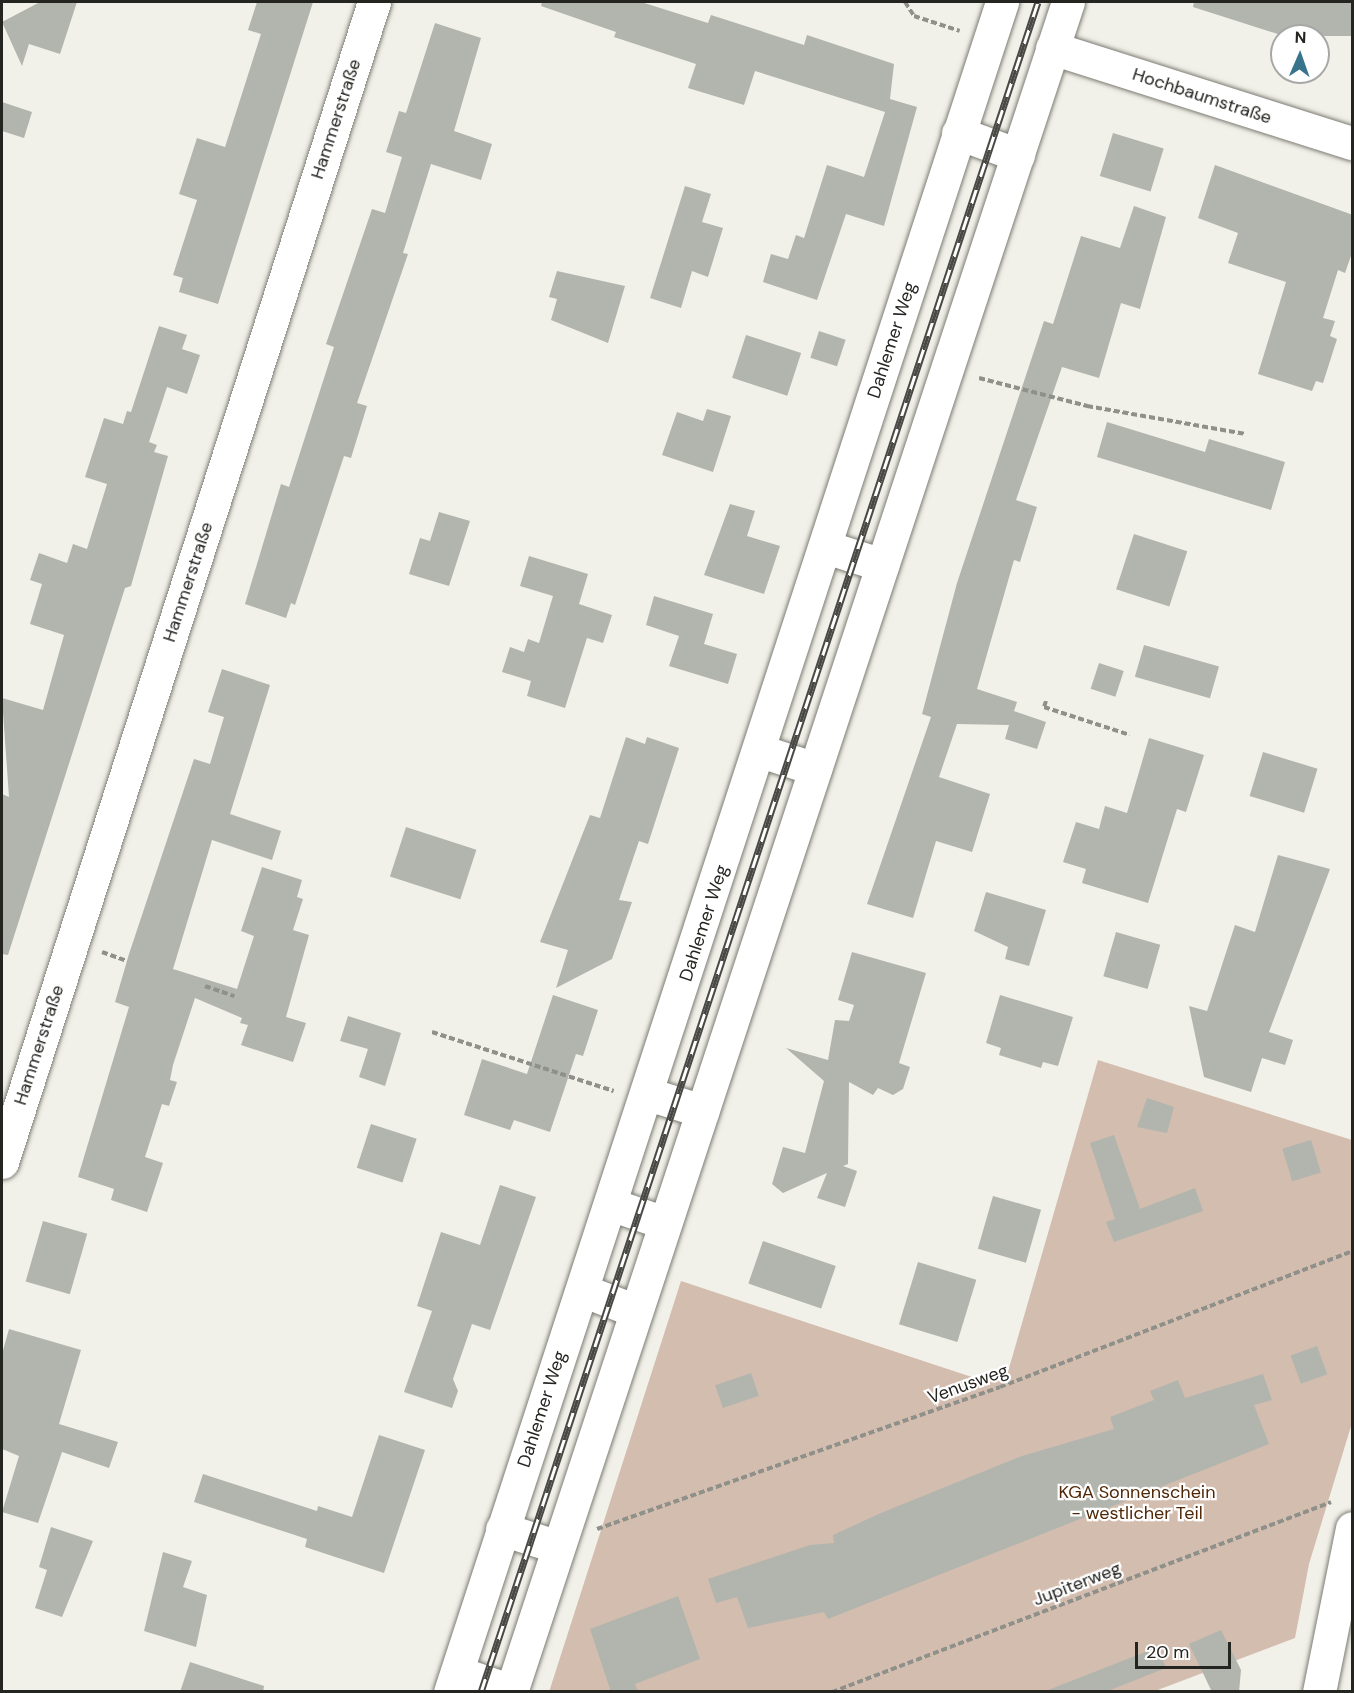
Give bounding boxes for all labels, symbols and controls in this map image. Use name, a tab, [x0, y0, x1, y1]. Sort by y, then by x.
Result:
north arrow	[1270, 24, 1330, 84]
text: N	[1294, 27, 1307, 48]
street label: Hammerstraße	[306, 56, 366, 182]
street label: Hochbaumstraße	[1130, 63, 1274, 129]
street label: Dahlemer Weg	[863, 279, 921, 401]
street label: Hammerstraße	[158, 519, 218, 645]
street label: Dahlemer Weg	[675, 862, 733, 984]
street label: Hammerstraße	[9, 982, 69, 1108]
street label: Dahlemer Weg	[513, 1348, 571, 1470]
street label: Venusweg	[925, 1359, 1011, 1409]
park label: KGA Sonnenschein - westlicher Teil	[1058, 1482, 1216, 1524]
street label: Jupiterweg	[1030, 1557, 1124, 1611]
scale bar	[1138, 1630, 1234, 1668]
text: 20 m	[1146, 1640, 1189, 1664]

